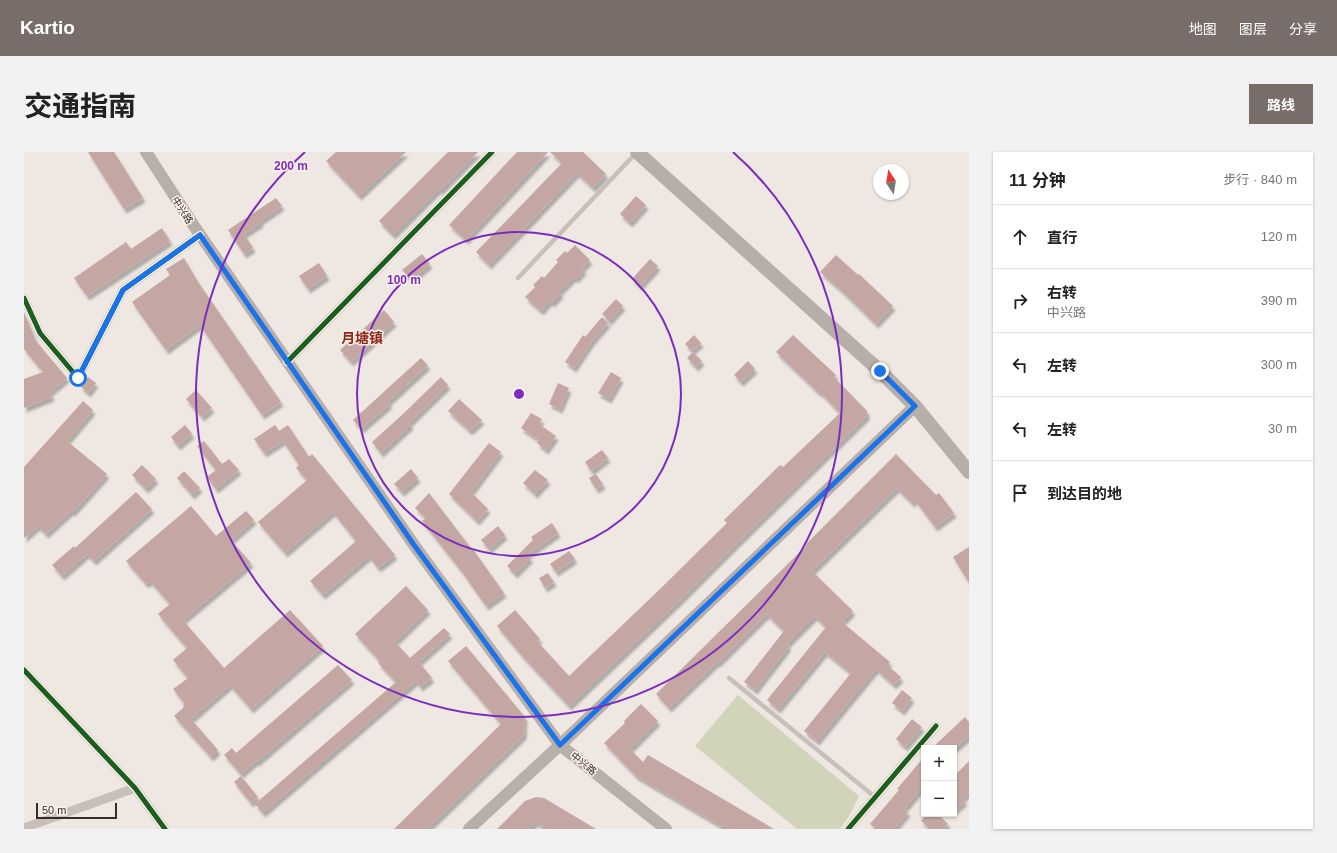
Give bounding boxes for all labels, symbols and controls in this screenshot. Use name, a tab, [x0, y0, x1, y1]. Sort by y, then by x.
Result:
text: Kartio	[20, 17, 75, 38]
text: 地图	[1189, 21, 1217, 37]
text: 图层	[1239, 21, 1267, 37]
text: 分享	[1289, 21, 1317, 37]
button: 路线	[1249, 84, 1313, 124]
text: 交通指南	[24, 91, 136, 122]
text: 200 m	[274, 159, 308, 173]
north arrow	[873, 164, 909, 200]
text: 11 分钟	[1009, 171, 1066, 190]
text: 步行 · 840 m	[1223, 172, 1297, 187]
street label: 中兴路	[170, 195, 195, 226]
icon: ahead	[1009, 226, 1031, 248]
text: 直行	[1047, 229, 1077, 246]
text: 120 m	[1261, 229, 1297, 244]
text: 100 m	[387, 273, 421, 287]
text: 右转	[1047, 284, 1077, 301]
icon: right	[1009, 290, 1031, 312]
text: 390 m	[1261, 293, 1297, 308]
text: 中兴路	[1047, 305, 1086, 320]
district label: 月塘镇	[341, 330, 383, 346]
icon: left	[1009, 354, 1031, 376]
text: 左转	[1047, 357, 1077, 374]
text: 300 m	[1261, 357, 1297, 372]
route end	[871, 362, 889, 380]
route start	[69, 369, 87, 387]
centre of rings	[512, 387, 526, 401]
icon: left	[1009, 418, 1031, 440]
text: 左转	[1047, 421, 1077, 438]
text: 30 m	[1268, 421, 1297, 436]
icon: arrive	[1009, 482, 1031, 504]
text: 到达目的地	[1047, 485, 1122, 502]
map controls	[921, 745, 957, 817]
button: +	[921, 745, 957, 781]
street label: 中兴路	[569, 750, 599, 777]
button: −	[921, 781, 957, 817]
scale bar	[36, 801, 117, 820]
text: 50 m	[42, 804, 66, 816]

